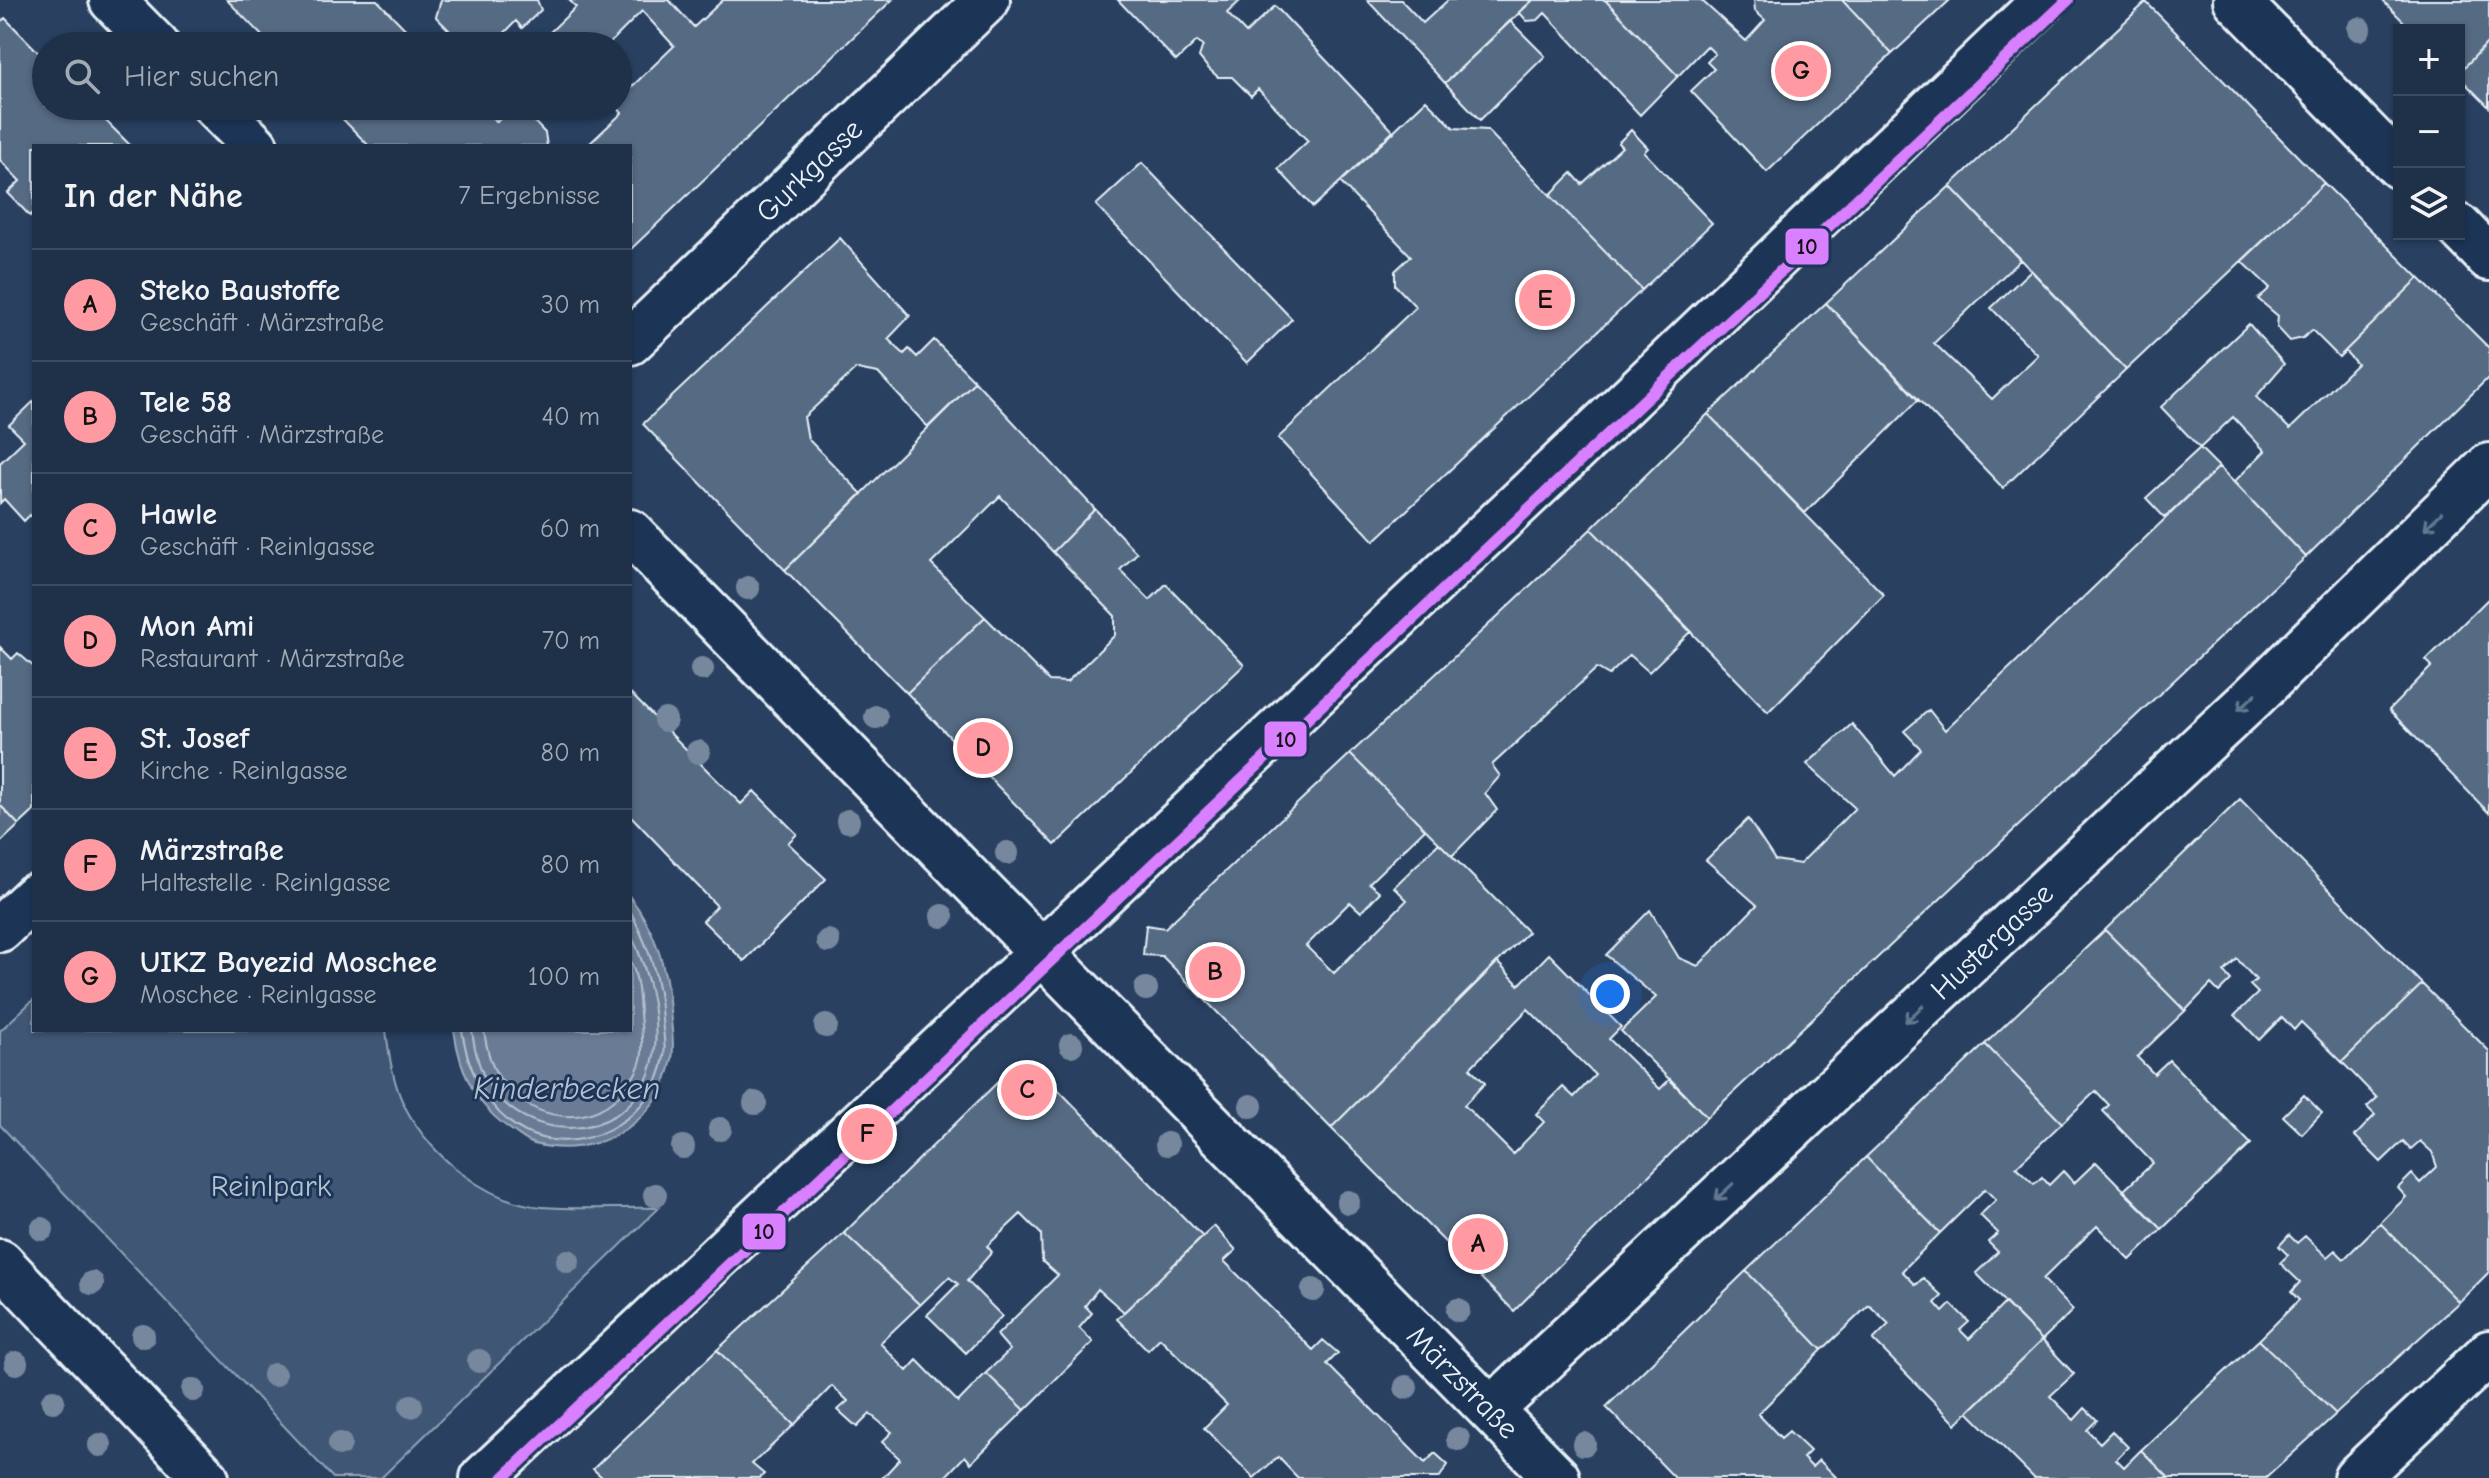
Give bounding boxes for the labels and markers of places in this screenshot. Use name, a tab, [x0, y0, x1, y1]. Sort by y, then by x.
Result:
pin: G	[1775, 41, 1827, 101]
pin: E	[1519, 270, 1571, 330]
pin: D	[957, 718, 1009, 778]
pin: B	[1189, 942, 1241, 1002]
pin: C	[1001, 1060, 1053, 1120]
pin: F	[841, 1104, 893, 1164]
pin: A	[1452, 1214, 1504, 1274]

